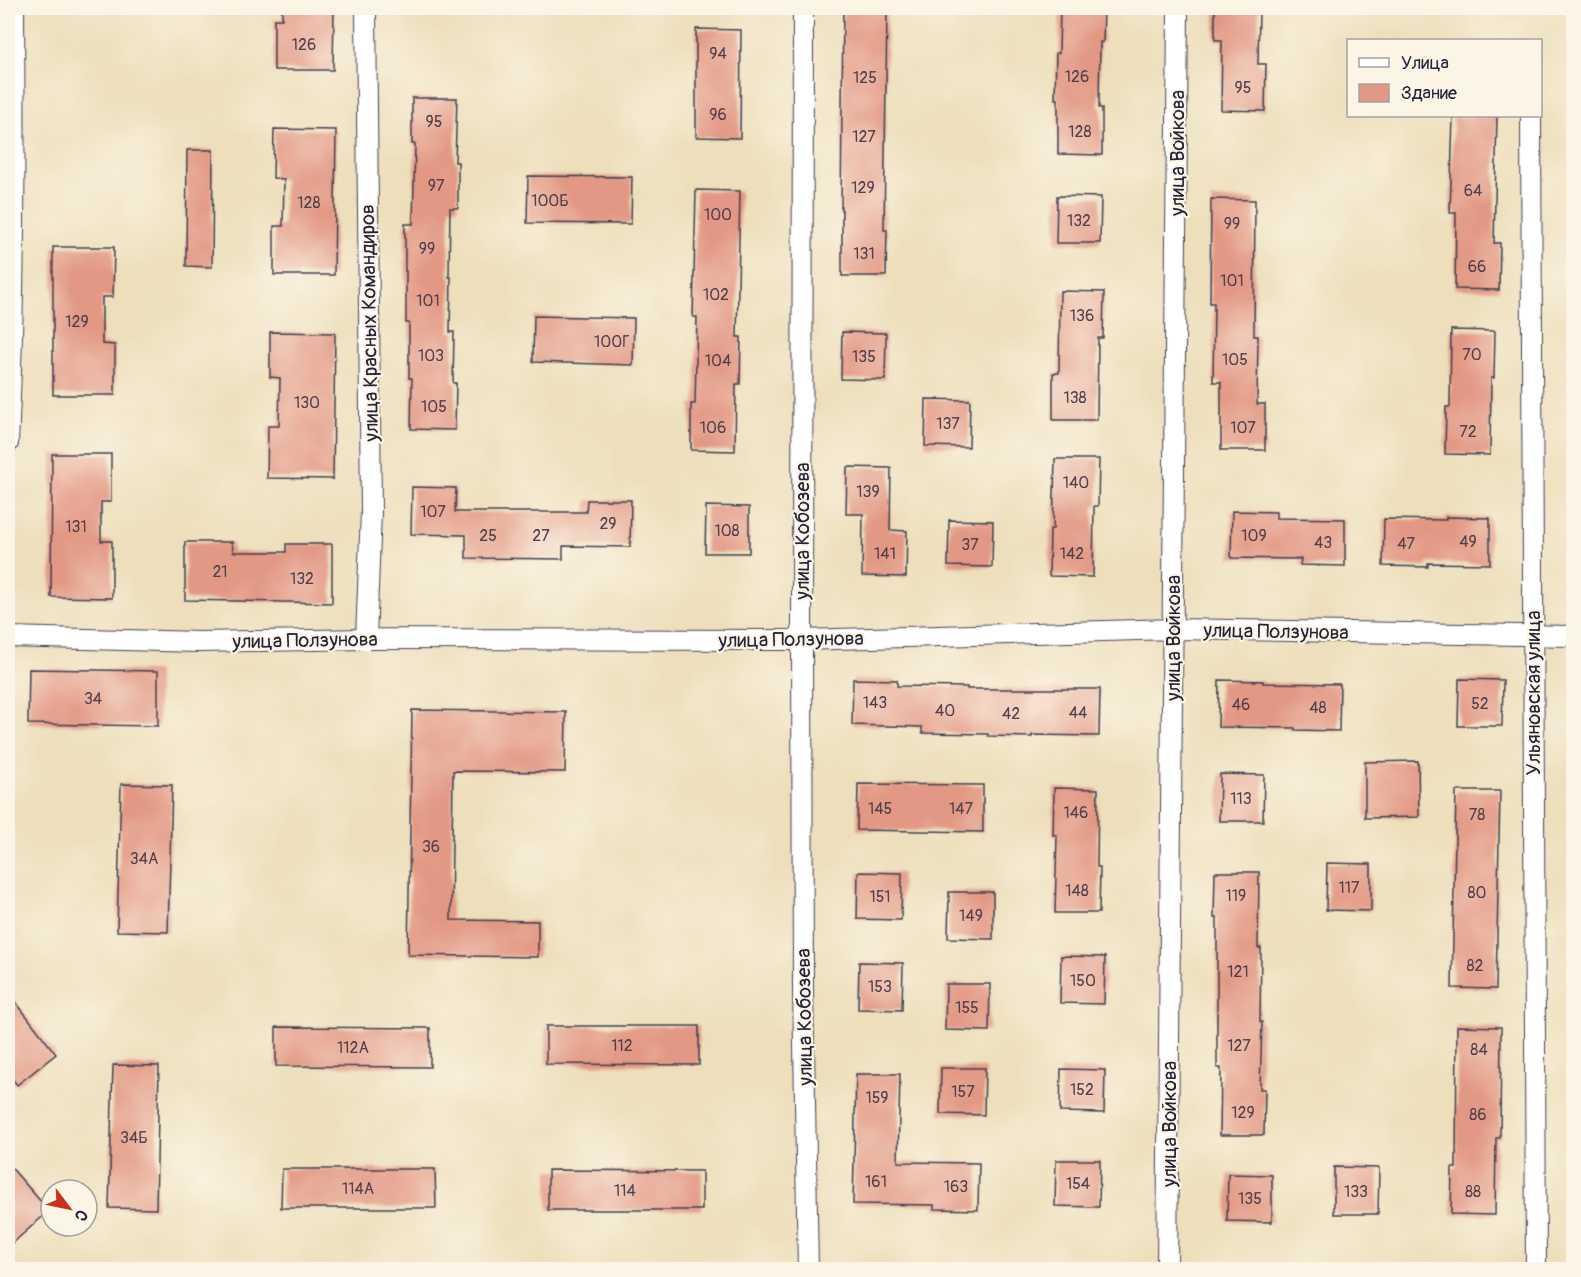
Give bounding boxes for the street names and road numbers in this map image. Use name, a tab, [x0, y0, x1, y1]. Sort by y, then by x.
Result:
street label: улица Войкова	[1165, 90, 1190, 217]
street label: улица Красных Командиров	[355, 204, 384, 443]
street label: улица Кобозева	[790, 462, 815, 601]
street label: улица Войкова	[1161, 575, 1186, 702]
street label: Ульяновская улица	[1521, 611, 1546, 776]
street label: улица Ползунова	[1202, 618, 1349, 645]
street label: улица Ползунова	[717, 626, 864, 653]
street label: улица Ползунова	[231, 627, 378, 654]
street label: улица Кобозева	[791, 948, 818, 1087]
street label: улица Войкова	[1157, 1061, 1182, 1188]

